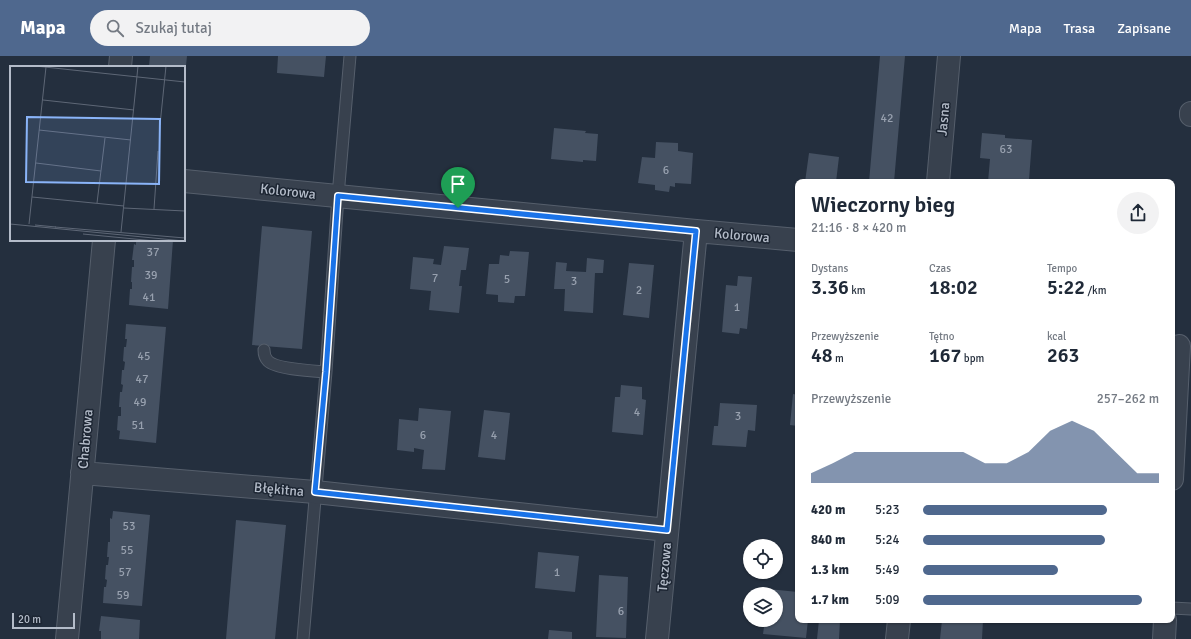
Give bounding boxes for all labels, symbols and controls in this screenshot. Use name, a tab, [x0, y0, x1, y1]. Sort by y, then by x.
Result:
search box	[90, 10, 370, 46]
text: Mapa	[20, 16, 66, 40]
icon: search	[104, 17, 126, 39]
text: Szukaj tutaj	[136, 19, 212, 37]
text: Mapa	[1009, 20, 1042, 37]
text: Trasa	[1064, 20, 1095, 37]
text: Zapisane	[1117, 20, 1171, 37]
inset map	[10, 66, 185, 241]
street label: Jasna	[934, 101, 953, 137]
house number: 42	[881, 111, 893, 126]
house number: 63	[1000, 142, 1012, 157]
house number: 6	[663, 163, 669, 178]
pin	[441, 167, 475, 208]
icon: arrive	[447, 173, 469, 195]
street label: Kolorowa	[259, 180, 317, 203]
text: Wieczorny bieg	[811, 191, 955, 218]
button: share	[1117, 192, 1159, 234]
text: 21:16 · 8 × 420 m	[811, 220, 906, 236]
street label: Kolorowa	[713, 225, 770, 246]
house number: 37	[147, 245, 159, 260]
text: Dystans	[811, 262, 848, 275]
text: Czas	[929, 262, 951, 275]
text: Tempo	[1047, 262, 1077, 275]
house number: 39	[145, 268, 157, 283]
house number: 7	[432, 271, 438, 286]
house number: 5	[504, 272, 510, 287]
house number: 3	[571, 274, 577, 289]
text: 3.36	[811, 275, 849, 300]
text: 18:02	[929, 275, 978, 300]
text: 5:22	[1047, 275, 1085, 300]
house number: 2	[636, 283, 642, 298]
text: km	[849, 284, 866, 297]
text: /km	[1085, 284, 1106, 297]
house number: 41	[143, 290, 155, 305]
house number: 1	[734, 300, 740, 315]
text: Przewyższenie	[811, 330, 879, 343]
text: Tętno	[929, 330, 955, 343]
text: kcal	[1047, 330, 1066, 343]
text: 48	[811, 343, 833, 368]
text: 167	[929, 343, 961, 368]
text: 263	[1047, 343, 1079, 368]
house number: 45	[138, 349, 150, 364]
text: m	[833, 352, 844, 365]
text: bpm	[961, 352, 984, 365]
house number: 47	[136, 372, 148, 387]
text: Przewyższenie	[811, 391, 891, 407]
text: 257–262 m	[1097, 391, 1159, 407]
house number: 49	[134, 395, 146, 410]
house number: 4	[634, 405, 641, 420]
street label: Chabrowa	[74, 409, 97, 470]
house number: 3	[735, 409, 741, 424]
house number: 51	[132, 418, 144, 433]
house number: 6	[420, 428, 426, 443]
house number: 4	[491, 428, 498, 443]
street label: Błękitna	[253, 479, 305, 500]
text: 420 m	[811, 502, 845, 518]
text: 5:23	[875, 502, 900, 518]
house number: 53	[123, 519, 135, 534]
text: 840 m	[811, 532, 845, 548]
text: 5:24	[875, 532, 900, 548]
map controls	[743, 539, 783, 627]
button: locate	[743, 539, 783, 579]
street label: Tęczowa	[654, 542, 675, 592]
house number: 55	[121, 543, 133, 558]
text: 1.3 km	[811, 562, 849, 578]
text: 5:49	[875, 562, 900, 578]
house number: 57	[119, 565, 131, 580]
house number: 1	[554, 565, 560, 580]
button: layers	[743, 587, 783, 627]
house number: 59	[117, 588, 129, 603]
text: 1.7 km	[811, 592, 849, 608]
text: 5:09	[875, 592, 900, 608]
house number: 6	[618, 604, 624, 619]
scale bar	[12, 611, 75, 630]
text: 20 m	[18, 613, 41, 626]

